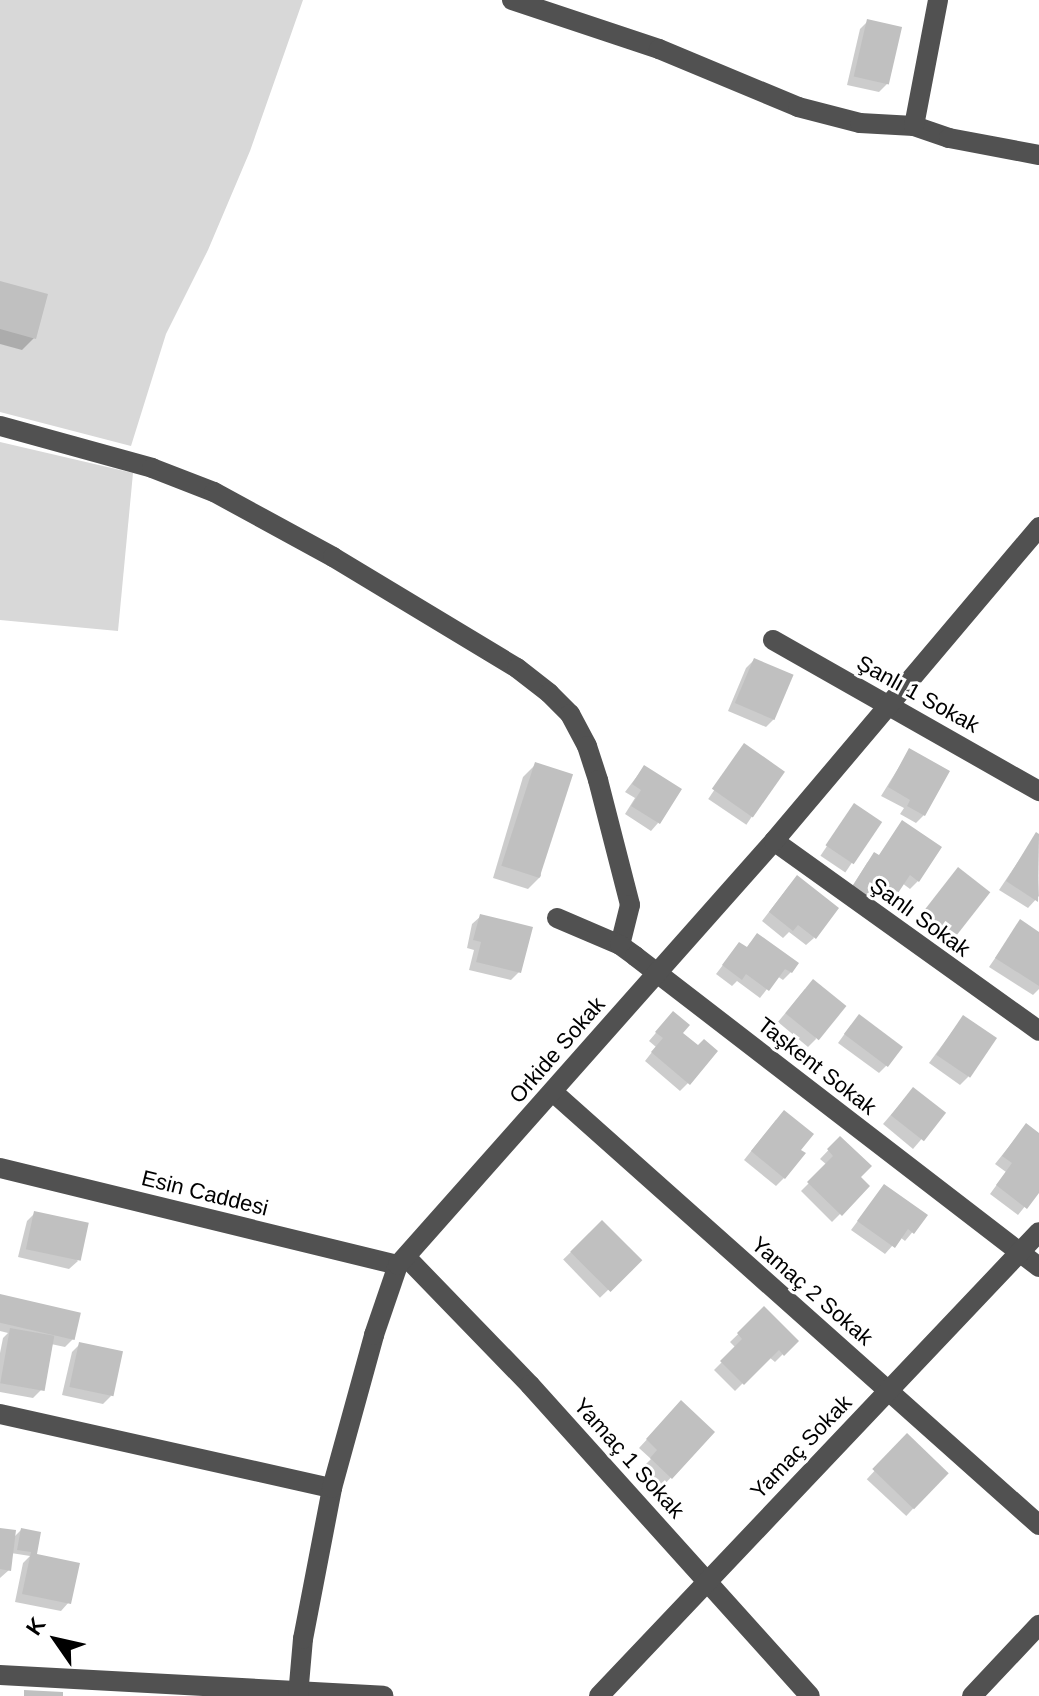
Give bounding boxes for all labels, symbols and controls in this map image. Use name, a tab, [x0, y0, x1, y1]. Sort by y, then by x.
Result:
street label: Şanlı 1 Sokak	[852, 650, 984, 738]
street label: Şanlı Sokak	[865, 872, 975, 962]
street label: Orkide Sokak	[504, 992, 610, 1108]
street label: Taşkent Sokak	[753, 1012, 881, 1120]
street label: Esin Caddesi	[139, 1165, 271, 1221]
street label: Yamaç 2 Sokak	[746, 1231, 878, 1351]
street label: Yamaç Sokak	[745, 1390, 857, 1504]
street label: Yamaç 1 Sokak	[568, 1393, 690, 1523]
north arrow	[16, 1600, 96, 1680]
text: K	[21, 1613, 50, 1640]

